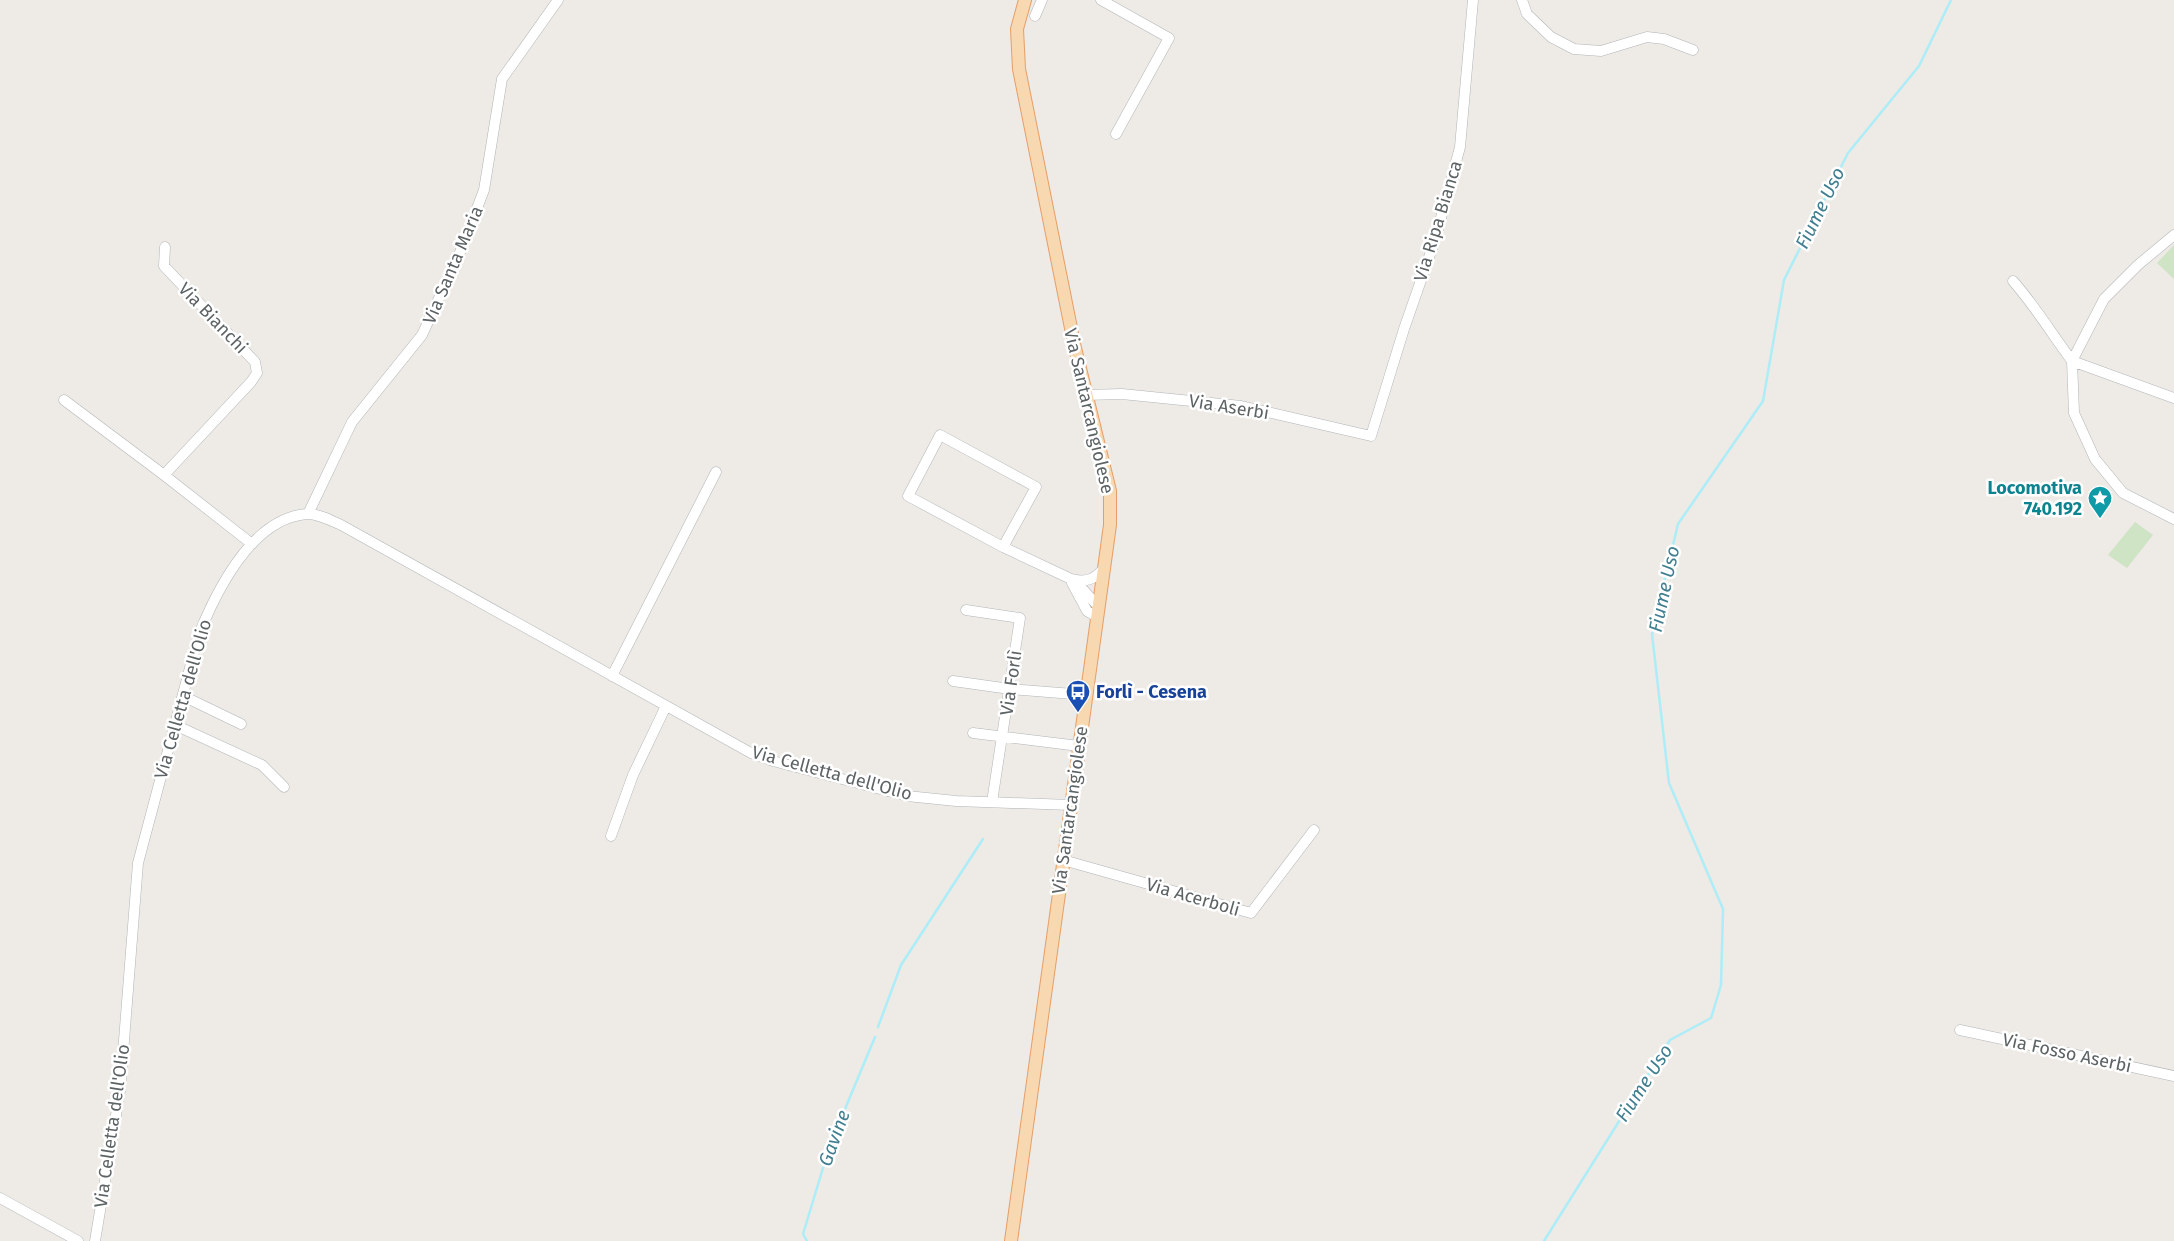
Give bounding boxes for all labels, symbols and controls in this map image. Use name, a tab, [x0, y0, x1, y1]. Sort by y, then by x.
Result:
street label: Via Ripa Bianca	[1409, 158, 1467, 284]
water label: Fiume Uso	[1790, 164, 1850, 252]
street label: Via Santa Maria	[418, 203, 488, 327]
street label: Via Bianchi	[174, 278, 252, 358]
street label: Via Santarcangiolese	[1059, 326, 1119, 496]
street label: Via Aserbi	[1187, 390, 1271, 424]
place label: Locomotiva 740.192	[1987, 477, 2082, 520]
place icon: Locomotiva 740.192	[2087, 485, 2113, 519]
water label: Fiume Uso	[1644, 544, 1684, 634]
street label: Via Celletta dell'Olio	[150, 617, 216, 781]
street label: Via Forlì	[996, 649, 1026, 717]
bus stop icon: Forlì - Cesena	[1065, 679, 1091, 713]
place label: Forlì - Cesena	[1096, 681, 1207, 703]
street label: Via Santarcangiolese	[1047, 725, 1093, 895]
street label: Via Celletta dell'Olio	[749, 741, 915, 805]
street label: Via Acerboli	[1144, 873, 1242, 921]
street label: Via Fosso Aserbi	[2000, 1029, 2134, 1077]
water label: Fiume Uso	[1610, 1040, 1678, 1126]
street label: Via Celletta dell'Olio	[90, 1043, 134, 1209]
water label: Gavine	[813, 1107, 855, 1169]

